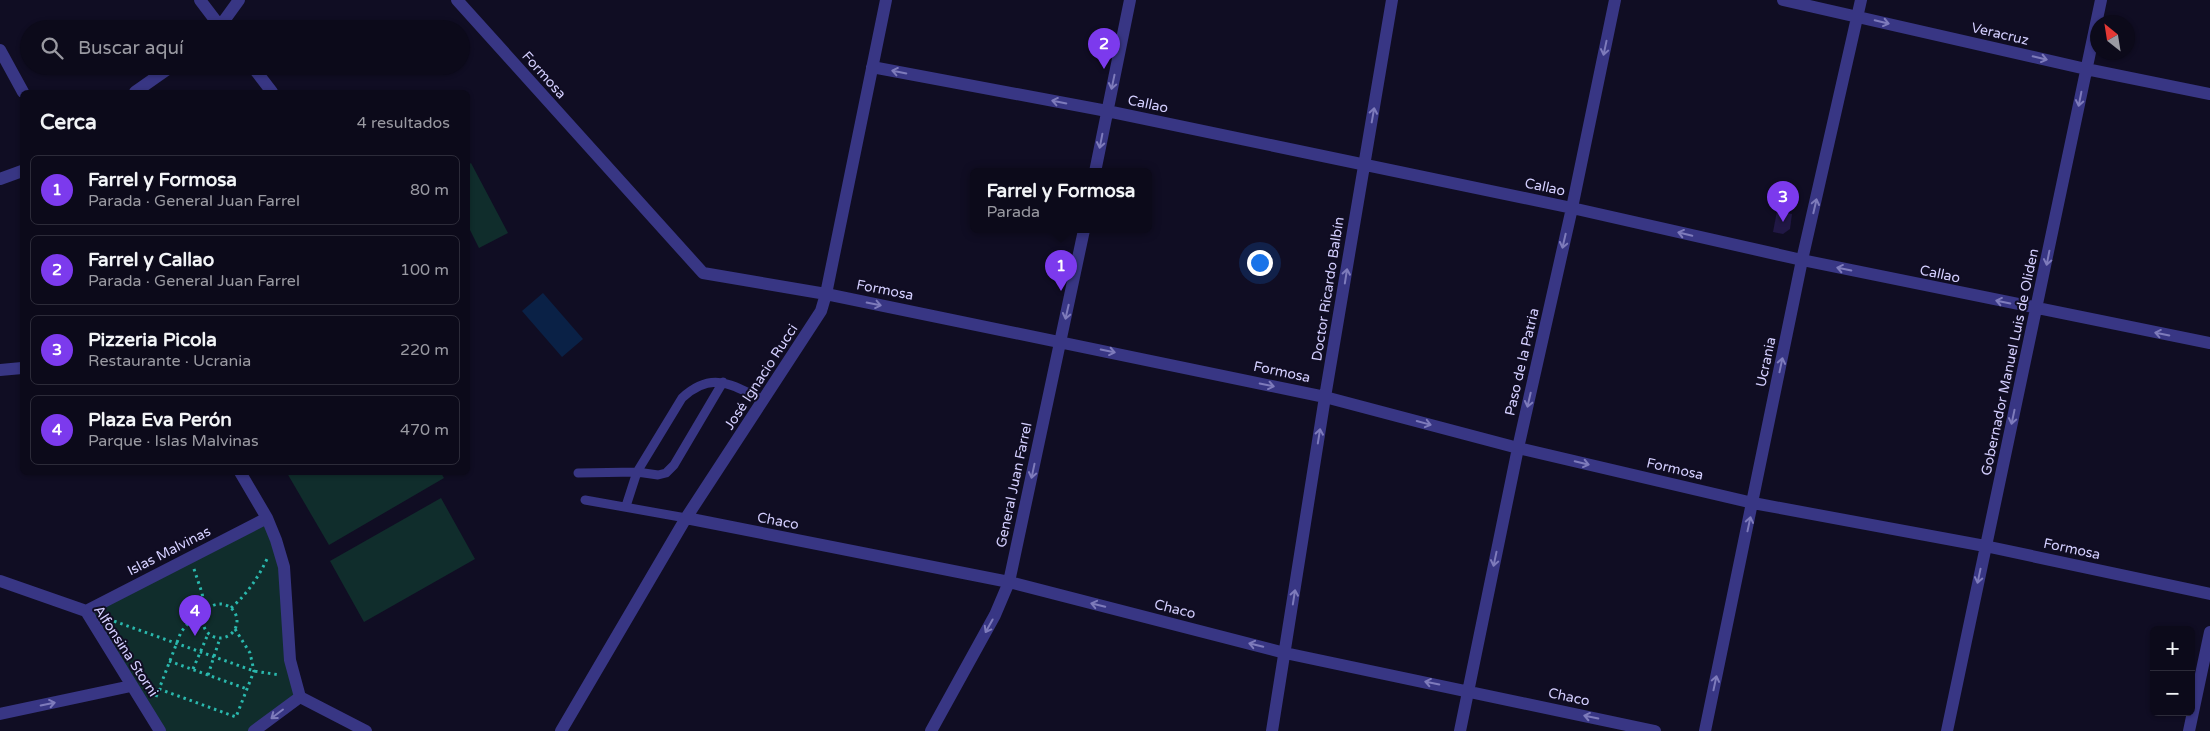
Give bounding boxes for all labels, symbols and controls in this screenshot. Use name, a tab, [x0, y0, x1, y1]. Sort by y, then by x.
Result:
north arrow	[2090, 15, 2135, 60]
one-way arrow	[1873, 18, 1889, 27]
street label: Veracruz	[1970, 19, 2030, 49]
search box	[20, 20, 470, 75]
pin: 2	[1088, 28, 1120, 69]
icon: search	[38, 34, 66, 62]
text: Buscar aquí	[78, 37, 184, 59]
one-way arrow	[1600, 39, 1609, 55]
street label: Formosa	[518, 48, 570, 102]
one-way arrow	[2032, 54, 2048, 63]
one-way arrow	[892, 66, 908, 76]
one-way arrow	[1108, 74, 1117, 90]
street label: Callao	[1126, 91, 1170, 117]
one-way arrow	[2075, 91, 2084, 107]
one-way arrow	[1051, 96, 1067, 106]
one-way arrow	[1368, 108, 1378, 124]
text: Cerca	[40, 110, 97, 135]
text: 4 resultados	[357, 113, 450, 133]
one-way arrow	[1096, 133, 1105, 149]
popup	[970, 168, 1152, 233]
text: Farrel y Formosa	[88, 169, 237, 191]
street label: Callao	[1523, 174, 1567, 200]
text: 1	[52, 180, 62, 200]
text: 80 m	[410, 180, 449, 200]
text: Farrel y Formosa	[986, 180, 1136, 202]
pin: 3	[1767, 181, 1799, 222]
text: Parada · General Juan Farrel	[88, 191, 300, 211]
one-way arrow	[1811, 199, 1820, 215]
text: Parada	[986, 202, 1040, 222]
street label: Doctor Ricardo Balbín	[1308, 216, 1348, 362]
one-way arrow	[1677, 229, 1693, 238]
one-way arrow	[1559, 233, 1569, 249]
street label: Gobernador Manuel Luis de Oliden	[1978, 247, 2042, 477]
text: Farrel y Callao	[88, 249, 214, 271]
pin: 1	[1045, 250, 1077, 291]
your location	[1247, 250, 1273, 276]
one-way arrow	[2042, 250, 2052, 266]
text: 2	[52, 260, 62, 280]
text: 100 m	[400, 260, 449, 280]
street label: Callao	[1918, 261, 1962, 287]
one-way arrow	[1836, 264, 1852, 273]
one-way arrow	[1341, 268, 1351, 284]
text: Parada · General Juan Farrel	[88, 271, 300, 291]
street label: Formosa	[855, 276, 915, 304]
one-way arrow	[1995, 297, 2011, 306]
one-way arrow	[866, 299, 882, 309]
one-way arrow	[1062, 303, 1071, 319]
street label: Paso de la Patria	[1501, 307, 1543, 417]
street label: José Ignacio Rucci	[721, 321, 801, 433]
one-way arrow	[2155, 328, 2171, 338]
text: Pizzeria Picola	[88, 329, 217, 351]
street label: Ucrania	[1752, 335, 1780, 389]
text: 3	[52, 340, 62, 360]
text: 220 m	[400, 340, 449, 360]
one-way arrow	[1099, 347, 1115, 357]
text: Restaurante · Ucrania	[88, 351, 251, 371]
one-way arrow	[1777, 357, 1786, 373]
street label: Formosa	[1252, 358, 1312, 386]
one-way arrow	[1258, 380, 1274, 390]
one-way arrow	[1524, 391, 1533, 407]
text: Plaza Eva Perón	[88, 409, 232, 431]
one-way arrow	[2008, 409, 2018, 425]
one-way arrow	[1416, 419, 1432, 429]
text: 4	[52, 420, 62, 440]
text: 470 m	[400, 420, 449, 440]
street label: General Juan Farrel	[992, 421, 1036, 549]
one-way arrow	[1315, 428, 1325, 444]
text: Parque · Islas Malvinas	[88, 431, 259, 451]
street label: Formosa	[1645, 454, 1705, 484]
one-way arrow	[1573, 459, 1589, 468]
one-way arrow	[1028, 462, 1037, 478]
street label: Chaco	[756, 509, 800, 533]
one-way arrow	[1744, 517, 1754, 533]
street label: Islas Malvinas	[125, 523, 214, 579]
street label: Formosa	[2042, 535, 2102, 563]
one-way arrow	[1490, 550, 1500, 566]
one-way arrow	[1974, 567, 1983, 583]
one-way arrow	[1289, 589, 1299, 605]
pin: 4	[179, 595, 211, 636]
street label: Chaco	[1153, 596, 1197, 622]
one-way arrow	[1091, 600, 1107, 609]
street label: Alfonsina Storni	[90, 602, 162, 700]
one-way arrow	[984, 619, 994, 634]
map controls	[2150, 626, 2195, 716]
button: +	[2150, 626, 2195, 671]
one-way arrow	[1248, 640, 1264, 649]
button: −	[2150, 671, 2195, 716]
one-way arrow	[1711, 676, 1720, 692]
one-way arrow	[1424, 678, 1440, 687]
street label: Chaco	[1547, 684, 1591, 710]
one-way arrow	[39, 699, 55, 708]
one-way arrow	[270, 709, 284, 719]
one-way arrow	[1583, 712, 1599, 721]

